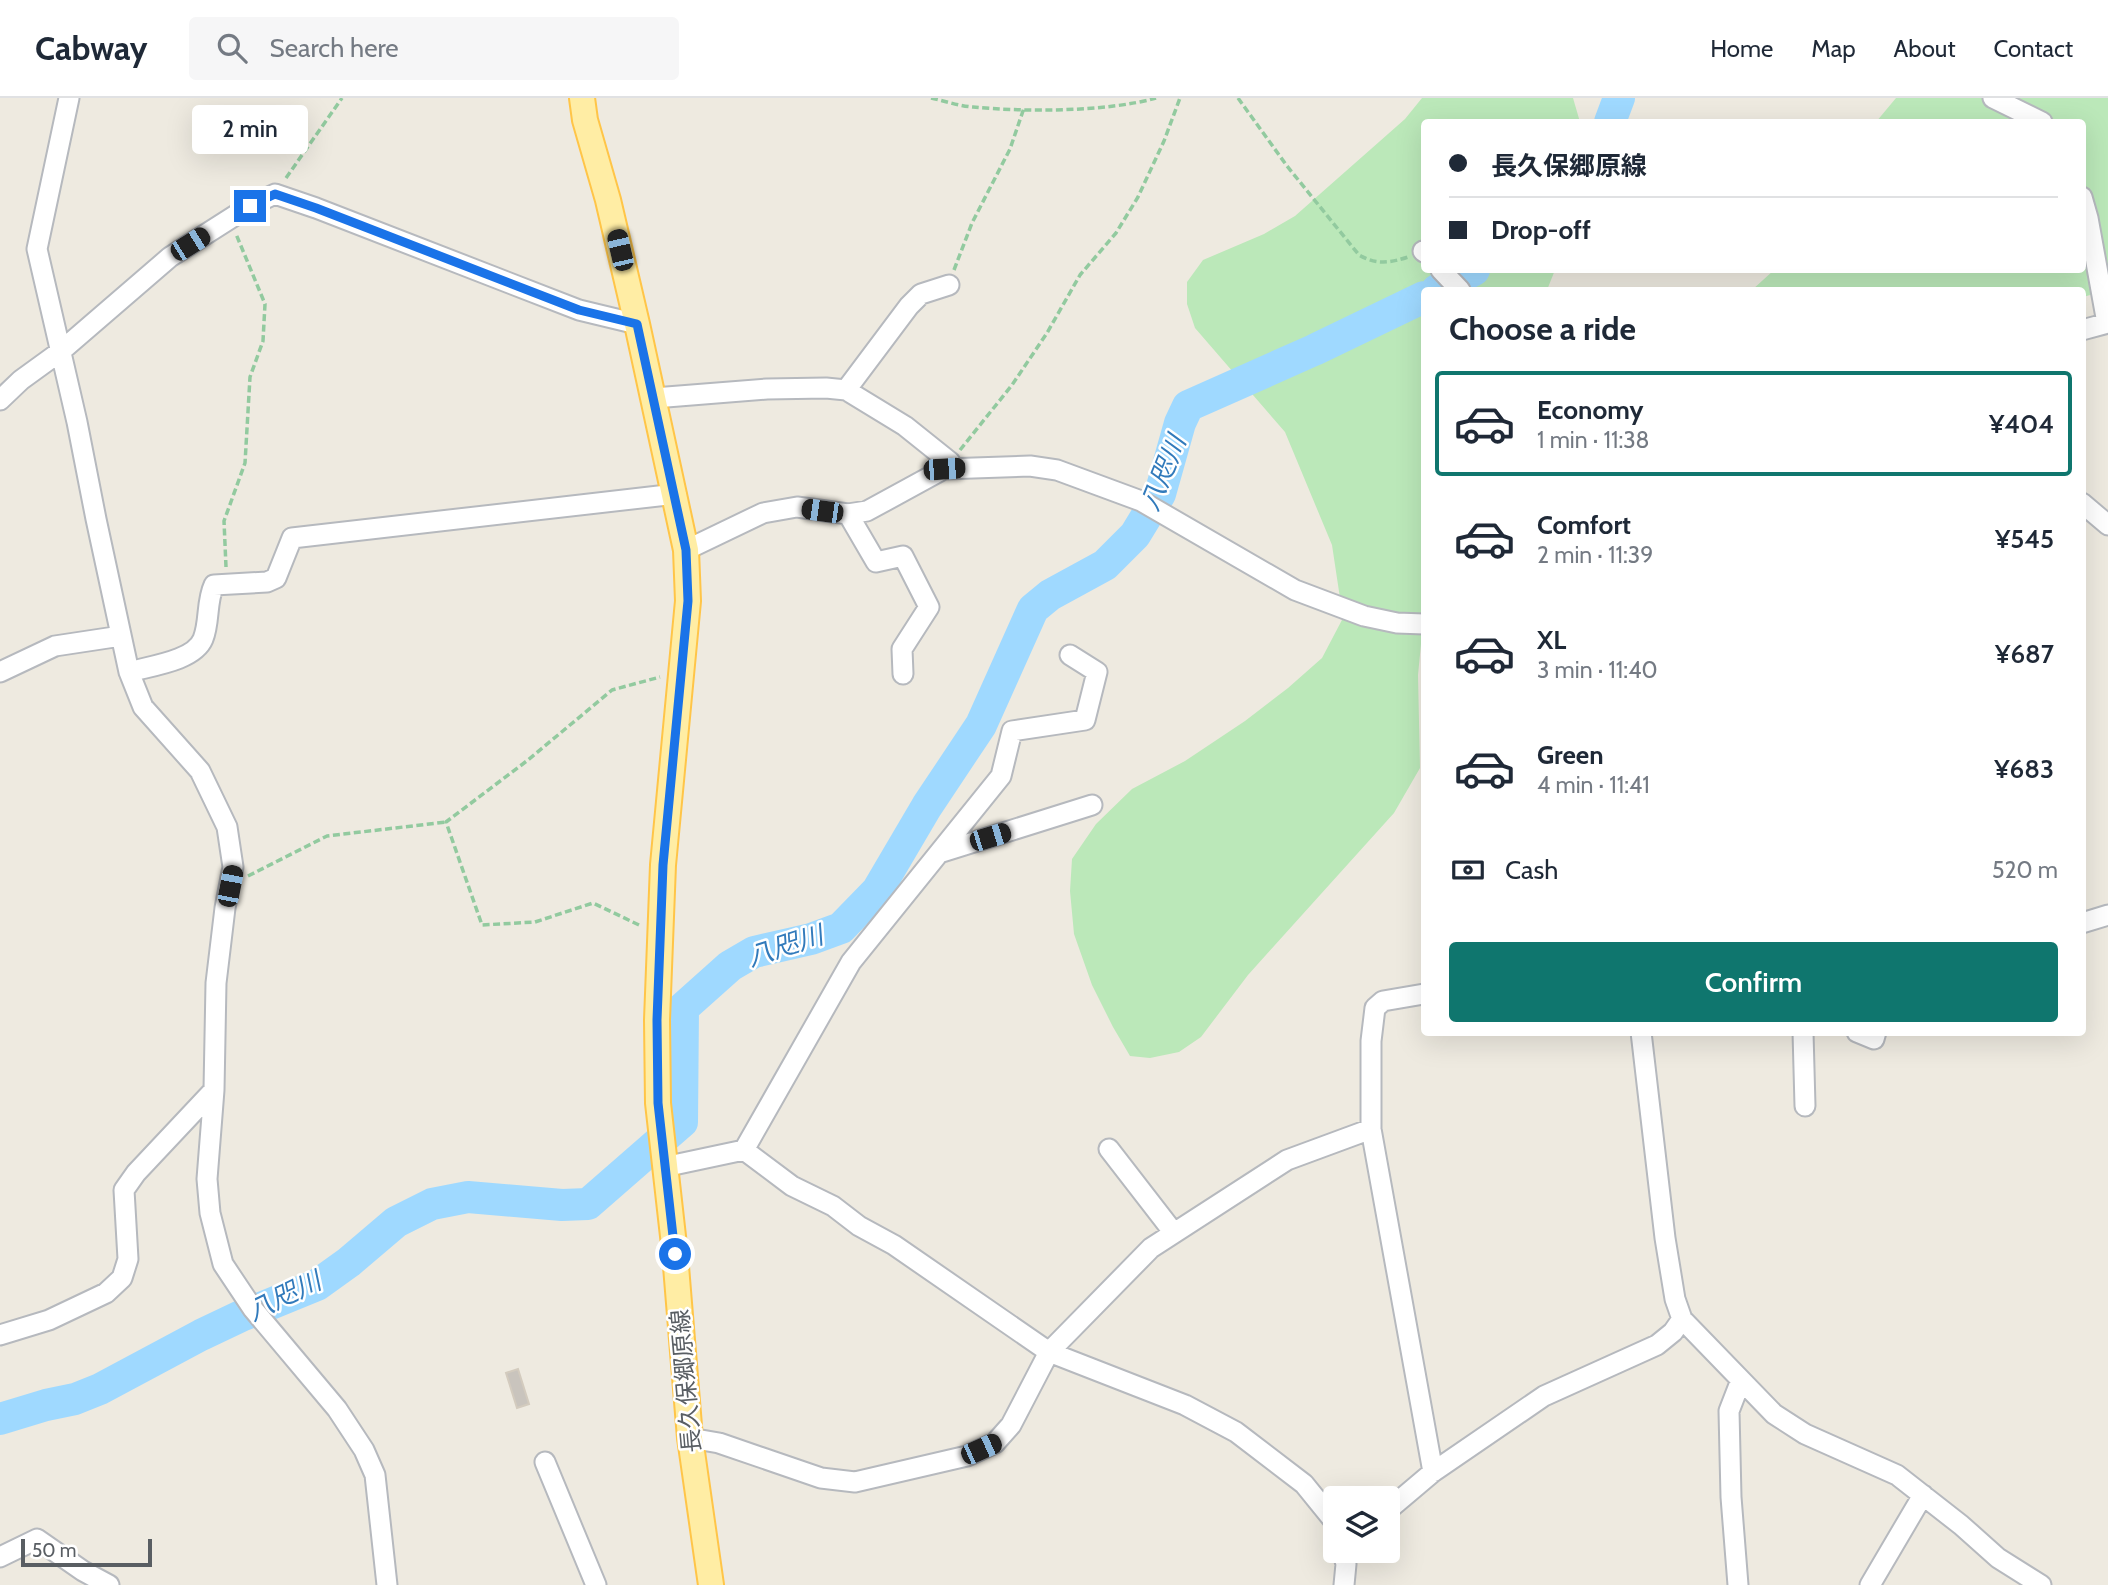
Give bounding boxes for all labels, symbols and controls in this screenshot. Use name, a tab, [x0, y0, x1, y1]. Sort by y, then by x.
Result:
search box	[189, 17, 679, 80]
text: Cabway	[35, 28, 147, 68]
icon: search	[213, 29, 251, 67]
text: Search here	[269, 32, 399, 64]
text: Home	[1710, 34, 1773, 63]
text: Map	[1811, 34, 1856, 63]
text: About	[1894, 34, 1956, 63]
text: Contact	[1994, 34, 2073, 63]
callout: 2 min	[192, 105, 308, 154]
text: 2 min	[222, 115, 278, 143]
text: 長久保郷原線	[1491, 150, 1647, 182]
route end	[234, 190, 266, 222]
text: Drop-off	[1491, 214, 1591, 246]
car	[167, 224, 214, 264]
car	[606, 227, 635, 273]
text: Choose a ride	[1449, 309, 1636, 348]
icon: car	[1453, 392, 1516, 455]
text: Economy	[1537, 394, 1643, 426]
text: ¥404	[1989, 408, 2054, 440]
text: 1 min · 11:38	[1537, 426, 1650, 454]
water label: 八咫川	[1134, 428, 1194, 515]
car	[923, 457, 966, 481]
car	[800, 498, 845, 524]
icon: car	[1453, 507, 1516, 570]
text: Comfort	[1537, 509, 1631, 541]
text: ¥545	[1995, 523, 2054, 555]
text: 2 min · 11:39	[1537, 541, 1653, 569]
icon: car	[1453, 622, 1516, 685]
text: XL	[1537, 624, 1566, 656]
text: ¥687	[1995, 638, 2054, 670]
text: 3 min · 11:40	[1537, 656, 1657, 684]
icon: car	[1453, 737, 1516, 800]
text: Green	[1537, 739, 1604, 771]
text: ¥683	[1994, 753, 2054, 785]
text: 4 min · 11:41	[1537, 771, 1650, 799]
car	[967, 821, 1014, 853]
icon: cash	[1449, 851, 1487, 889]
text: Cash	[1505, 854, 1558, 886]
text: 520 m	[1992, 856, 2058, 884]
car	[216, 863, 245, 909]
water label: 八咫川	[743, 918, 830, 973]
button: Confirm	[1449, 942, 2058, 1022]
route start	[659, 1238, 691, 1270]
water label: 八咫川	[242, 1263, 329, 1327]
street label: 長久保郷原線	[665, 1308, 706, 1454]
car	[958, 1431, 1005, 1467]
map controls	[1323, 1486, 1400, 1563]
button: layers	[1323, 1486, 1400, 1563]
scale bar	[21, 1536, 152, 1568]
text: 50 m	[32, 1539, 76, 1562]

